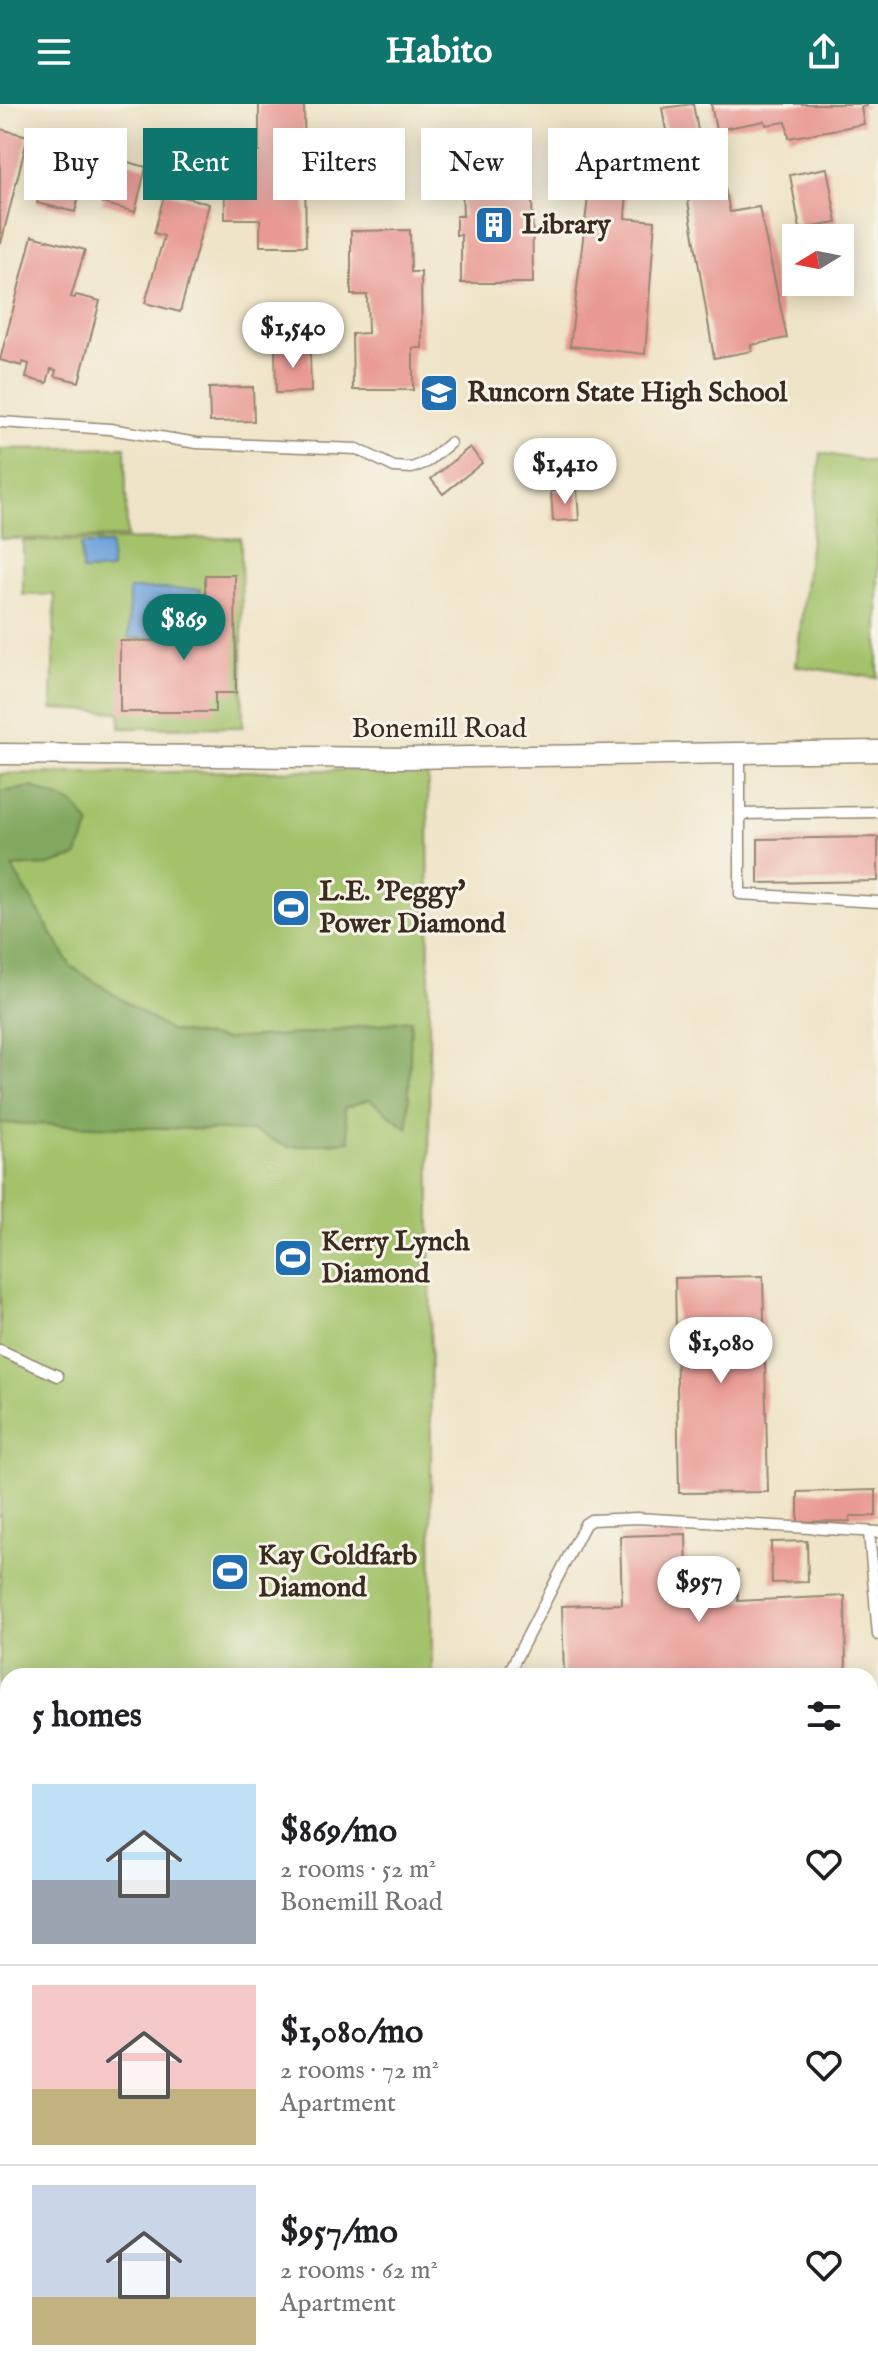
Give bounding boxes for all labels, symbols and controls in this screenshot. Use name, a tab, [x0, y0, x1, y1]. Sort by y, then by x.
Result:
text: Habito	[386, 29, 492, 75]
icon: menu	[32, 30, 76, 74]
icon: share	[802, 30, 846, 74]
chip: Buy	[24, 128, 127, 200]
chip: Rent	[143, 128, 257, 200]
chip: Filters	[273, 128, 405, 200]
chip: New	[421, 128, 532, 200]
chip: Apartment	[548, 128, 728, 200]
building icon: Library	[473, 204, 515, 246]
place label: Library	[522, 208, 612, 243]
north arrow	[782, 224, 854, 296]
map controls	[782, 224, 854, 296]
pin: $1,540	[228, 302, 358, 370]
text: $1,540	[260, 311, 326, 344]
school or university icon: Runcorn State High School	[418, 372, 460, 414]
place label: Runcorn State High School	[467, 376, 789, 411]
pin: $1,410	[500, 438, 630, 506]
text: $1,410	[532, 447, 598, 480]
pin: $869	[137, 594, 231, 662]
text: $869	[161, 603, 207, 636]
street label: Bonemill Road	[351, 712, 527, 747]
place label: L.E. 'Peggy' Power Diamond	[319, 875, 506, 942]
sports icon: L.E. 'Peggy' Power Diamond	[270, 887, 312, 929]
place label: Kerry Lynch Diamond	[321, 1225, 471, 1292]
sports icon: Kerry Lynch Diamond	[272, 1237, 314, 1279]
pin: $1,080	[656, 1317, 786, 1385]
text: $1,080	[688, 1326, 754, 1359]
place label: Kay Goldfarb Diamond	[258, 1539, 417, 1606]
sports icon: Kay Goldfarb Diamond	[209, 1551, 251, 1593]
pin: $957	[652, 1556, 746, 1624]
text: $957	[675, 1565, 723, 1598]
icon: filters	[802, 1694, 846, 1738]
text: 5 homes	[32, 1695, 142, 1738]
text: $869/mo	[280, 1810, 397, 1853]
icon: home	[96, 1816, 192, 1912]
icon: heart	[802, 1842, 846, 1886]
text: 2 rooms · 52 m²	[280, 1853, 436, 1886]
text: Bonemill Road	[280, 1886, 443, 1919]
text: $1,080/mo	[280, 2011, 423, 2054]
icon: home	[96, 2017, 192, 2113]
icon: heart	[802, 2043, 846, 2087]
text: 2 rooms · 72 m²	[280, 2054, 439, 2087]
text: Apartment	[280, 2087, 396, 2120]
text: $957/mo	[280, 2211, 398, 2254]
icon: home	[96, 2217, 192, 2313]
icon: heart	[802, 2243, 846, 2287]
text: 2 rooms · 62 m²	[280, 2254, 438, 2287]
text: Apartment	[280, 2287, 396, 2320]

